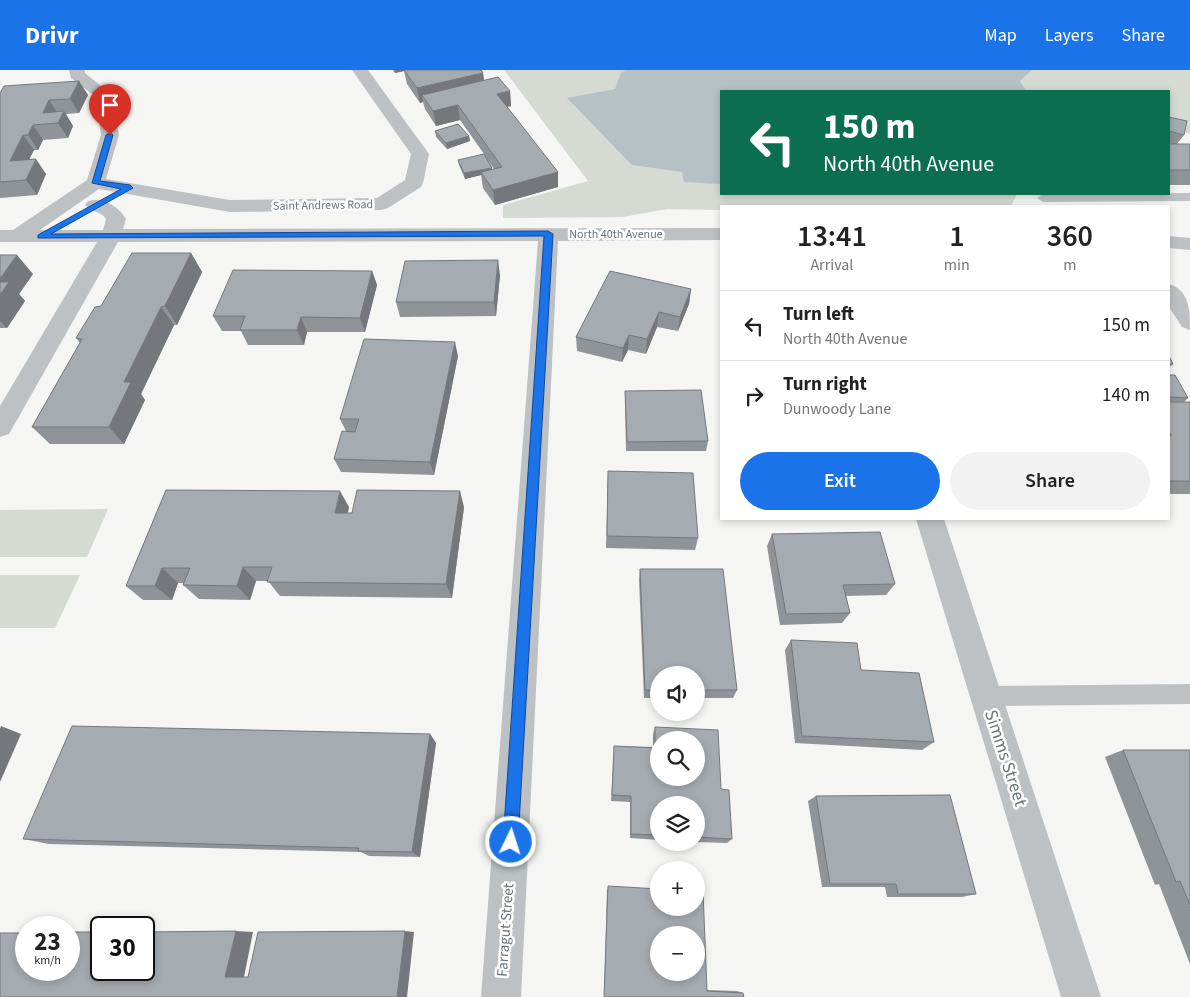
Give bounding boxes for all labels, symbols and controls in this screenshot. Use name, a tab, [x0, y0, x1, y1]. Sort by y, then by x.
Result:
text: Drivr	[25, 18, 79, 53]
text: Map	[985, 23, 1017, 48]
text: Layers	[1045, 23, 1094, 48]
text: Share	[1122, 23, 1165, 48]
pin	[89, 84, 131, 135]
icon: arrive	[96, 91, 124, 119]
text: 150 m	[823, 102, 915, 152]
icon: left	[740, 110, 805, 175]
text: North 40th Avenue	[823, 148, 994, 180]
street label: Saint Andrews Road	[273, 196, 373, 215]
text: 13:41	[797, 215, 867, 258]
text: 1	[949, 215, 965, 258]
text: 360	[1047, 215, 1093, 258]
street label: North 40th Avenue	[569, 226, 663, 243]
text: Arrival	[810, 254, 853, 276]
text: min	[944, 254, 970, 276]
text: m	[1063, 254, 1077, 276]
text: Turn left	[783, 301, 854, 328]
icon: left	[740, 312, 768, 340]
text: 150 m	[1102, 312, 1150, 339]
text: North 40th Avenue	[783, 328, 907, 350]
text: Turn right	[783, 371, 867, 398]
icon: right	[740, 382, 768, 410]
text: 140 m	[1102, 382, 1150, 409]
text: Dunwoody Lane	[783, 398, 891, 420]
button: Exit	[740, 452, 940, 510]
button: Share	[950, 452, 1150, 510]
map controls	[650, 666, 705, 981]
button: sound	[650, 666, 705, 721]
street label: Simms Street	[978, 707, 1033, 810]
button: search	[650, 731, 705, 786]
button: layers	[650, 796, 705, 851]
position arrow	[484, 815, 536, 867]
button: +	[650, 861, 705, 916]
street label: Farragut Street	[492, 883, 519, 977]
speed limit sign: 30	[90, 916, 155, 981]
text: 23	[34, 924, 61, 960]
button: −	[650, 926, 705, 981]
text: km/h	[34, 952, 61, 969]

